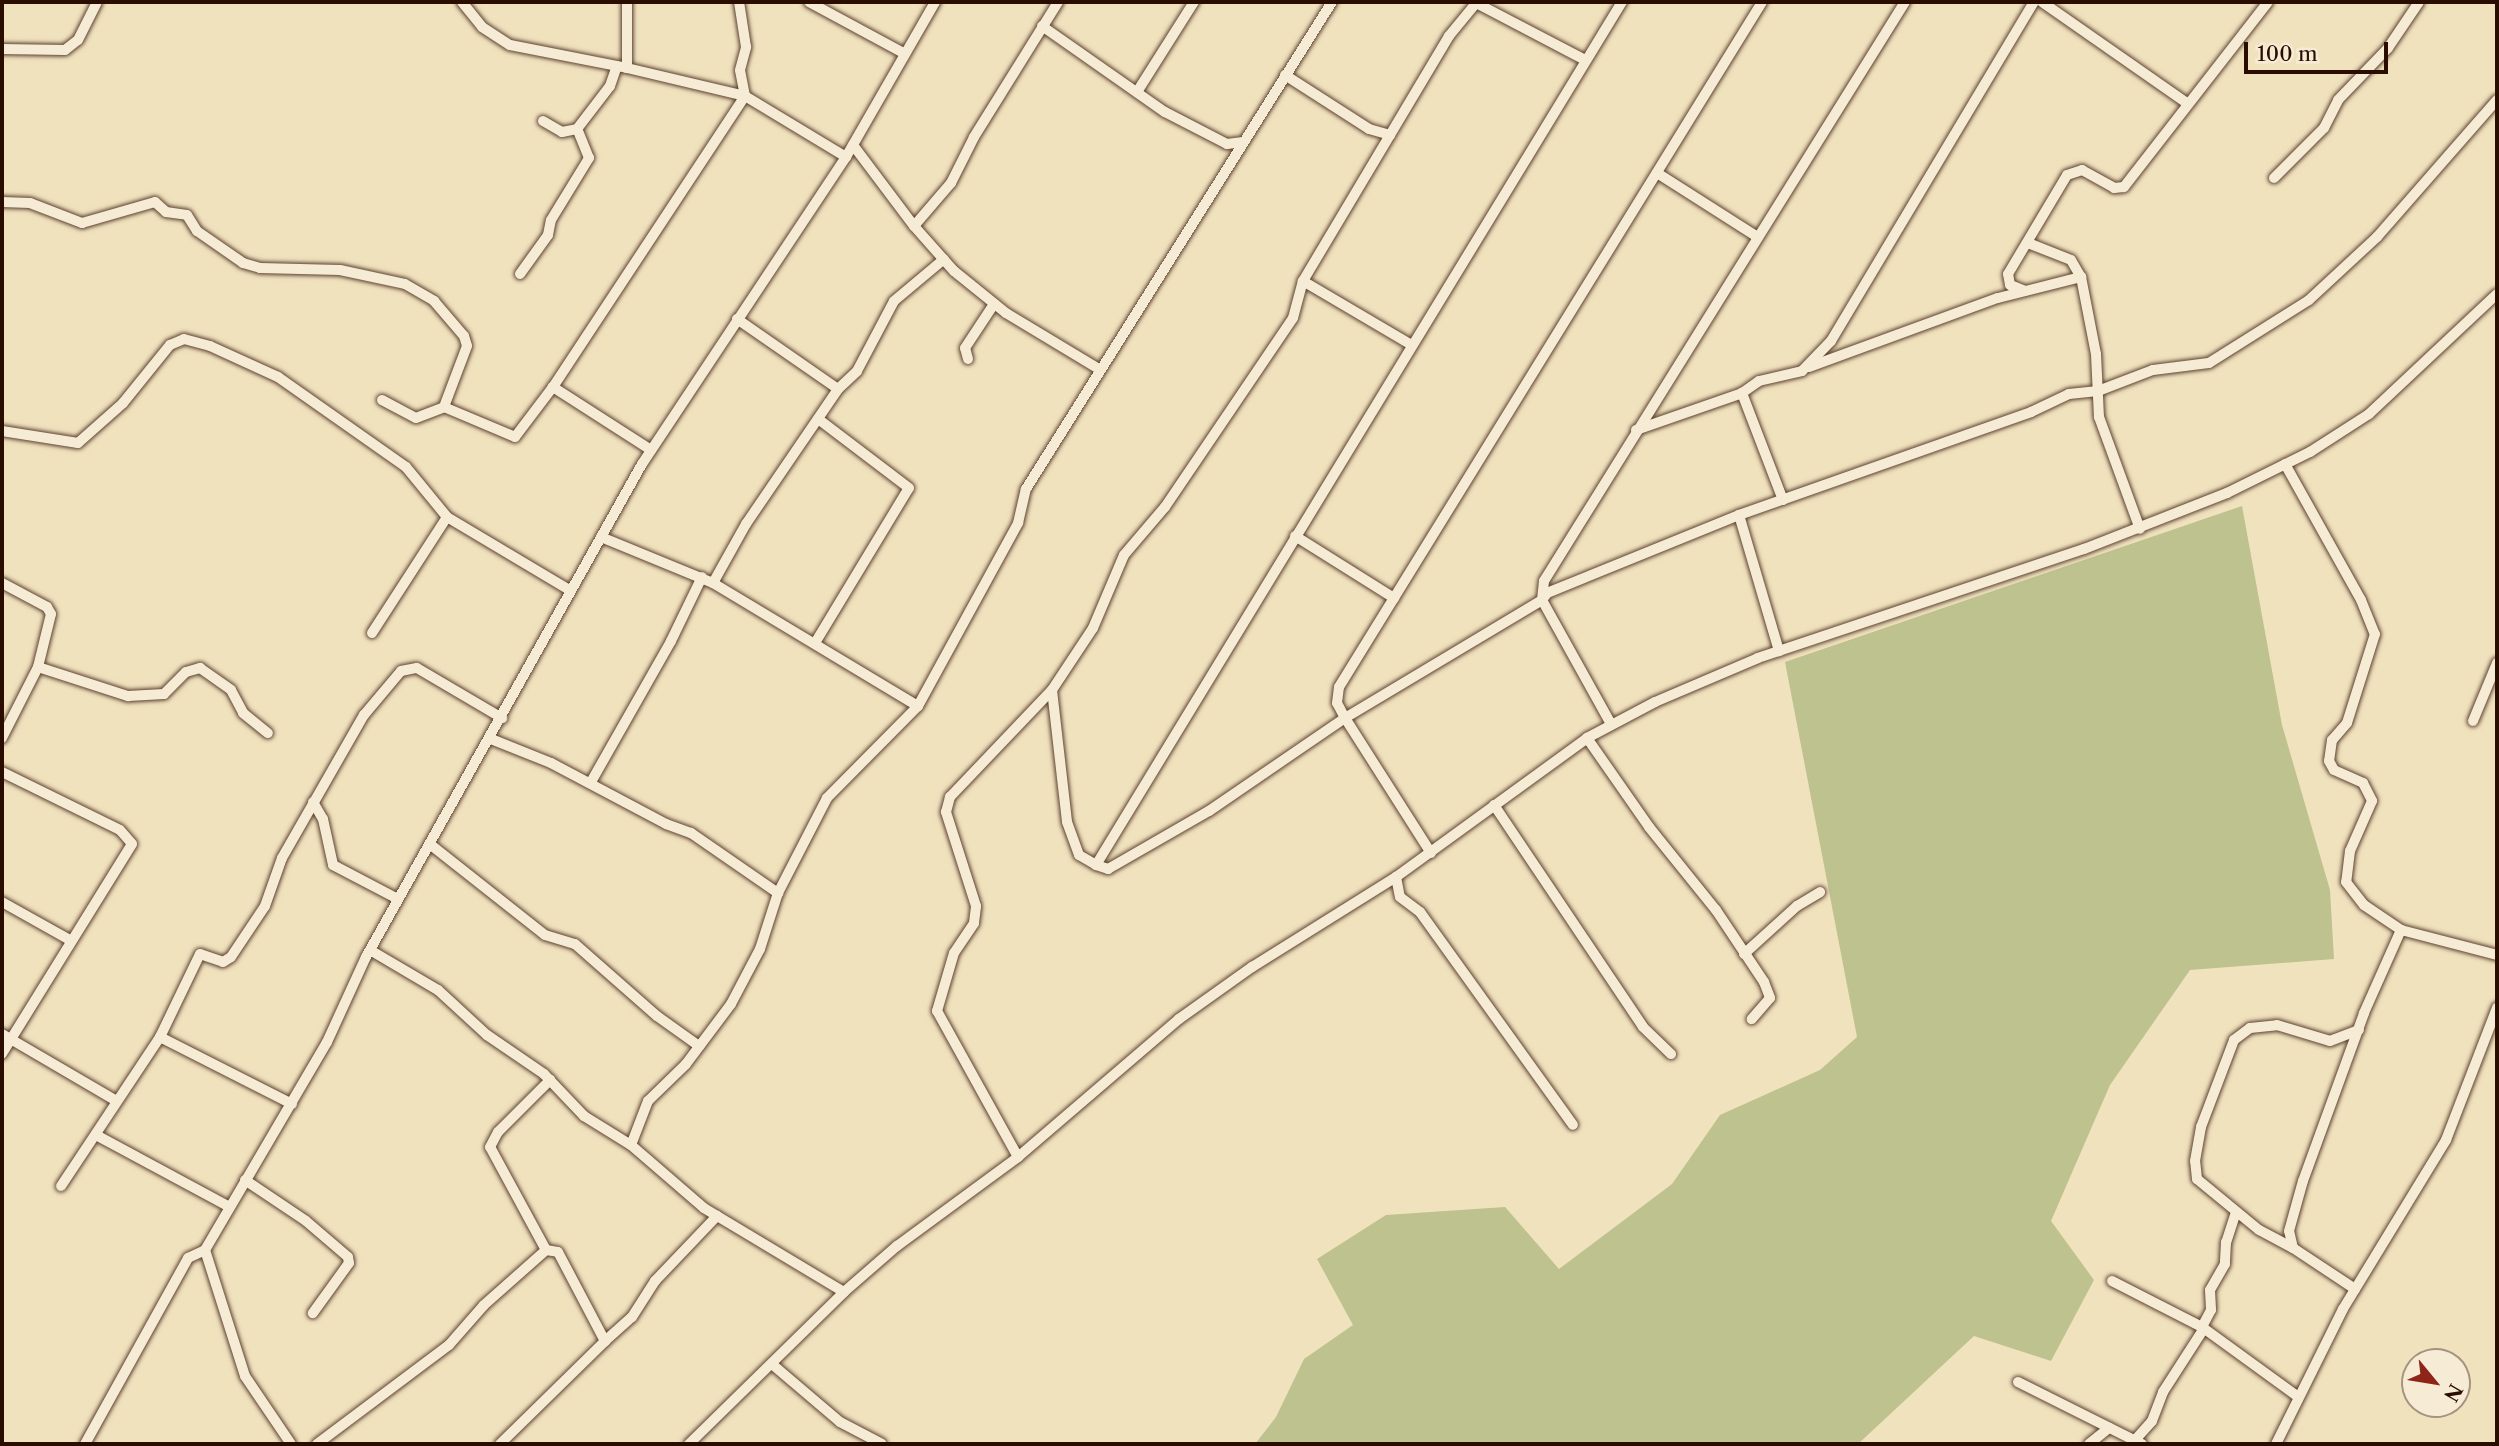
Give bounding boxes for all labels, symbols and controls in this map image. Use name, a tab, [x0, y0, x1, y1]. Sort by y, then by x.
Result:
scale bar	[2247, 28, 2390, 72]
text: 100 m	[2257, 41, 2318, 66]
north arrow	[2401, 1348, 2471, 1418]
text: N	[2439, 1380, 2467, 1406]

